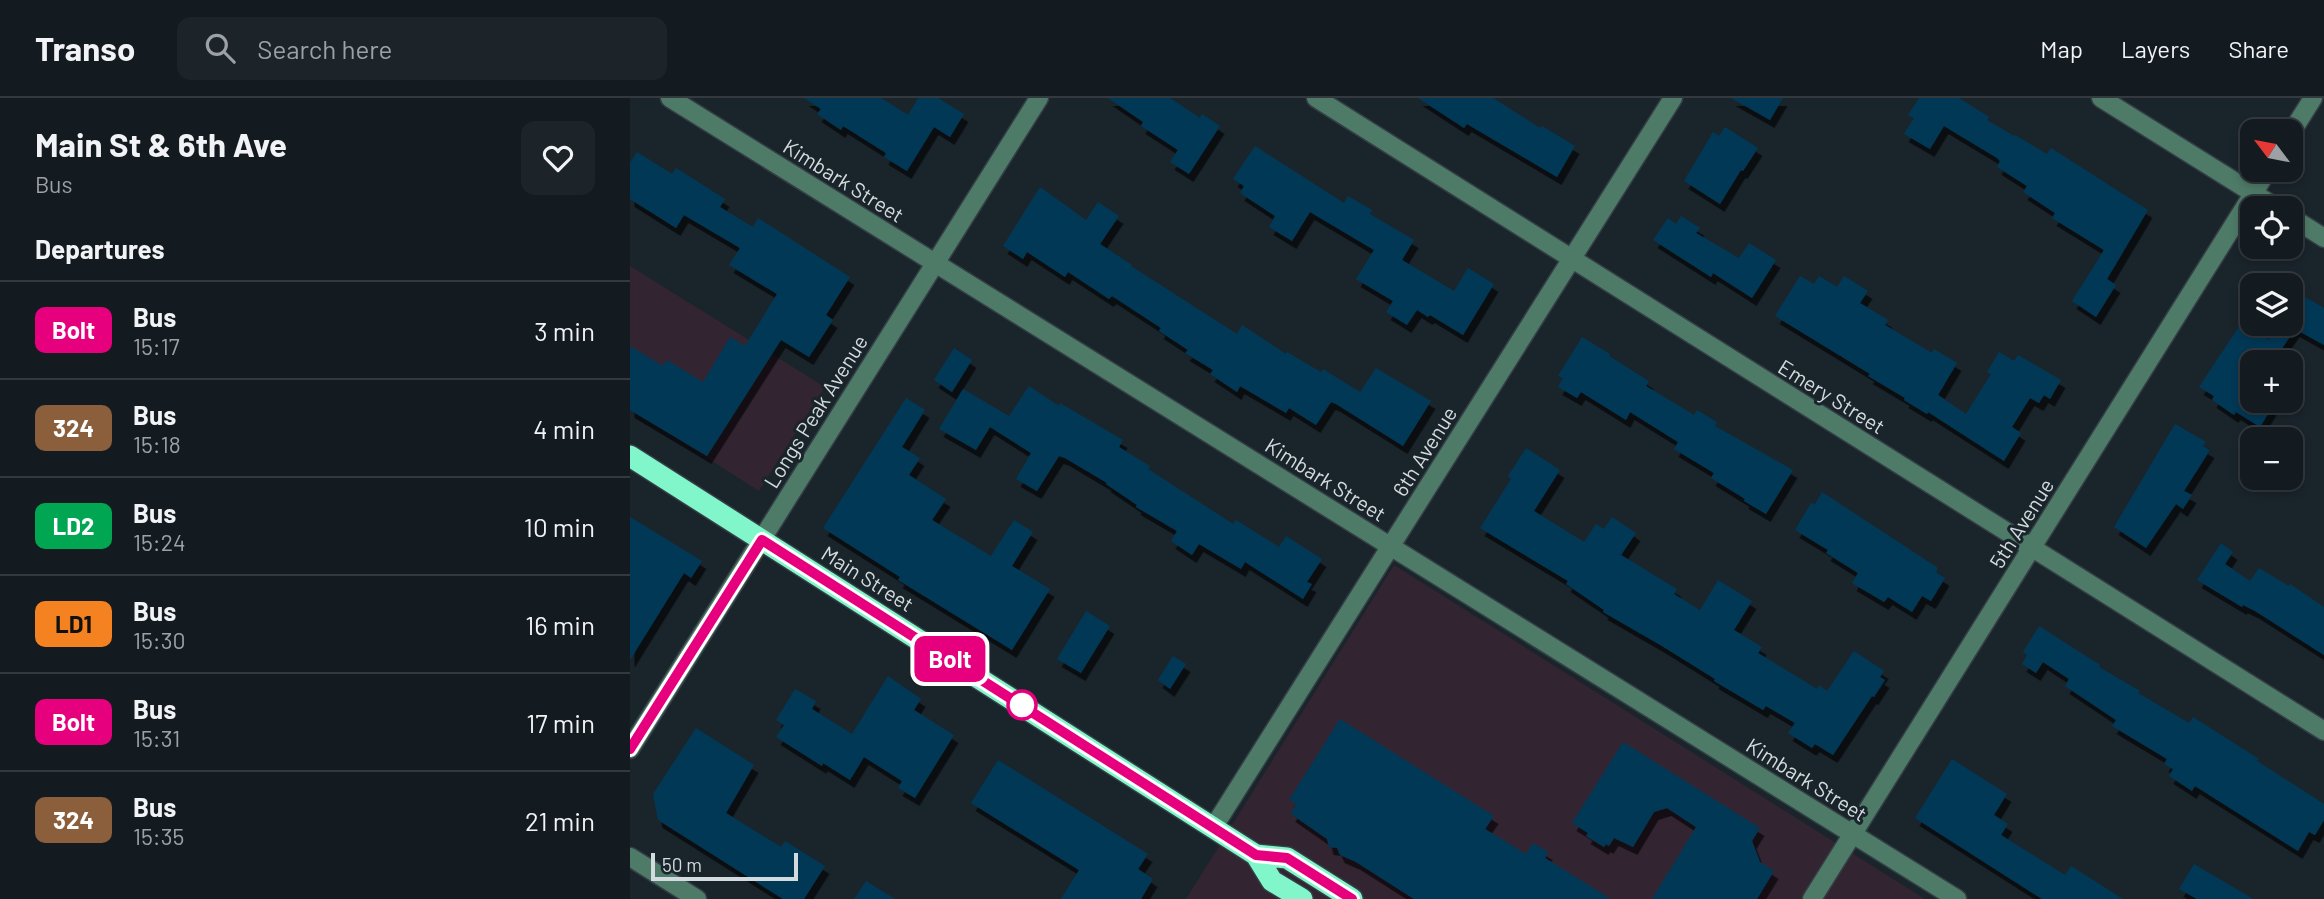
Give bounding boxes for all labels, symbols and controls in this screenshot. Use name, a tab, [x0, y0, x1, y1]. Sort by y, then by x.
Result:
search box	[177, 17, 667, 80]
text: Transo	[35, 28, 135, 68]
icon: search	[201, 29, 239, 67]
text: Search here	[257, 33, 392, 64]
text: Map	[2040, 34, 2083, 63]
text: Layers	[2121, 34, 2190, 63]
text: Share	[2228, 34, 2289, 63]
north arrow	[2240, 119, 2303, 182]
map controls	[2240, 119, 2303, 490]
button: heart	[521, 121, 595, 195]
text: Main St & 6th Ave	[35, 124, 287, 164]
street label: Kimbark Street	[779, 133, 909, 227]
text: Bus	[35, 170, 73, 198]
button: locate	[2240, 196, 2303, 259]
text: Departures	[35, 233, 165, 264]
button: layers	[2240, 273, 2303, 336]
text: Bus	[133, 301, 176, 332]
text: Bolt	[52, 315, 95, 344]
text: 3 min	[534, 315, 595, 346]
street label: Longs Peak Avenue	[758, 330, 872, 492]
text: 15:17	[133, 332, 180, 360]
button: +	[2240, 350, 2303, 413]
street label: Emery Street	[1774, 353, 1890, 439]
text: Bus	[133, 399, 176, 430]
street label: 6th Avenue	[1387, 402, 1461, 500]
text: 324	[53, 413, 94, 442]
text: 4 min	[533, 413, 595, 444]
button: −	[2240, 427, 2303, 490]
text: 15:18	[133, 430, 181, 458]
street label: Kimbark Street	[1261, 432, 1391, 526]
street label: 5th Avenue	[1984, 474, 2058, 572]
text: Bus	[133, 497, 176, 528]
text: LD2	[53, 511, 95, 540]
text: 10 min	[524, 511, 595, 542]
text: 15:24	[133, 528, 186, 556]
street label: Main Street	[817, 540, 919, 616]
text: Bus	[133, 595, 176, 626]
text: LD1	[55, 609, 92, 638]
text: 16 min	[525, 609, 595, 640]
text: 15:30	[133, 626, 186, 654]
line badge: Bolt	[901, 636, 999, 682]
text: Bolt	[928, 644, 972, 673]
unlabelled marker	[1007, 690, 1037, 720]
text: Bus	[133, 693, 176, 724]
text: Bolt	[52, 707, 95, 736]
text: 17 min	[526, 707, 595, 738]
text: 15:31	[133, 724, 180, 752]
street label: Kimbark Street	[1742, 732, 1872, 826]
text: Bus	[133, 791, 176, 822]
text: 324	[53, 805, 94, 834]
text: 21 min	[525, 805, 595, 836]
text: 15:35	[133, 822, 184, 850]
scale bar	[651, 850, 798, 882]
text: 50 m	[662, 853, 702, 876]

